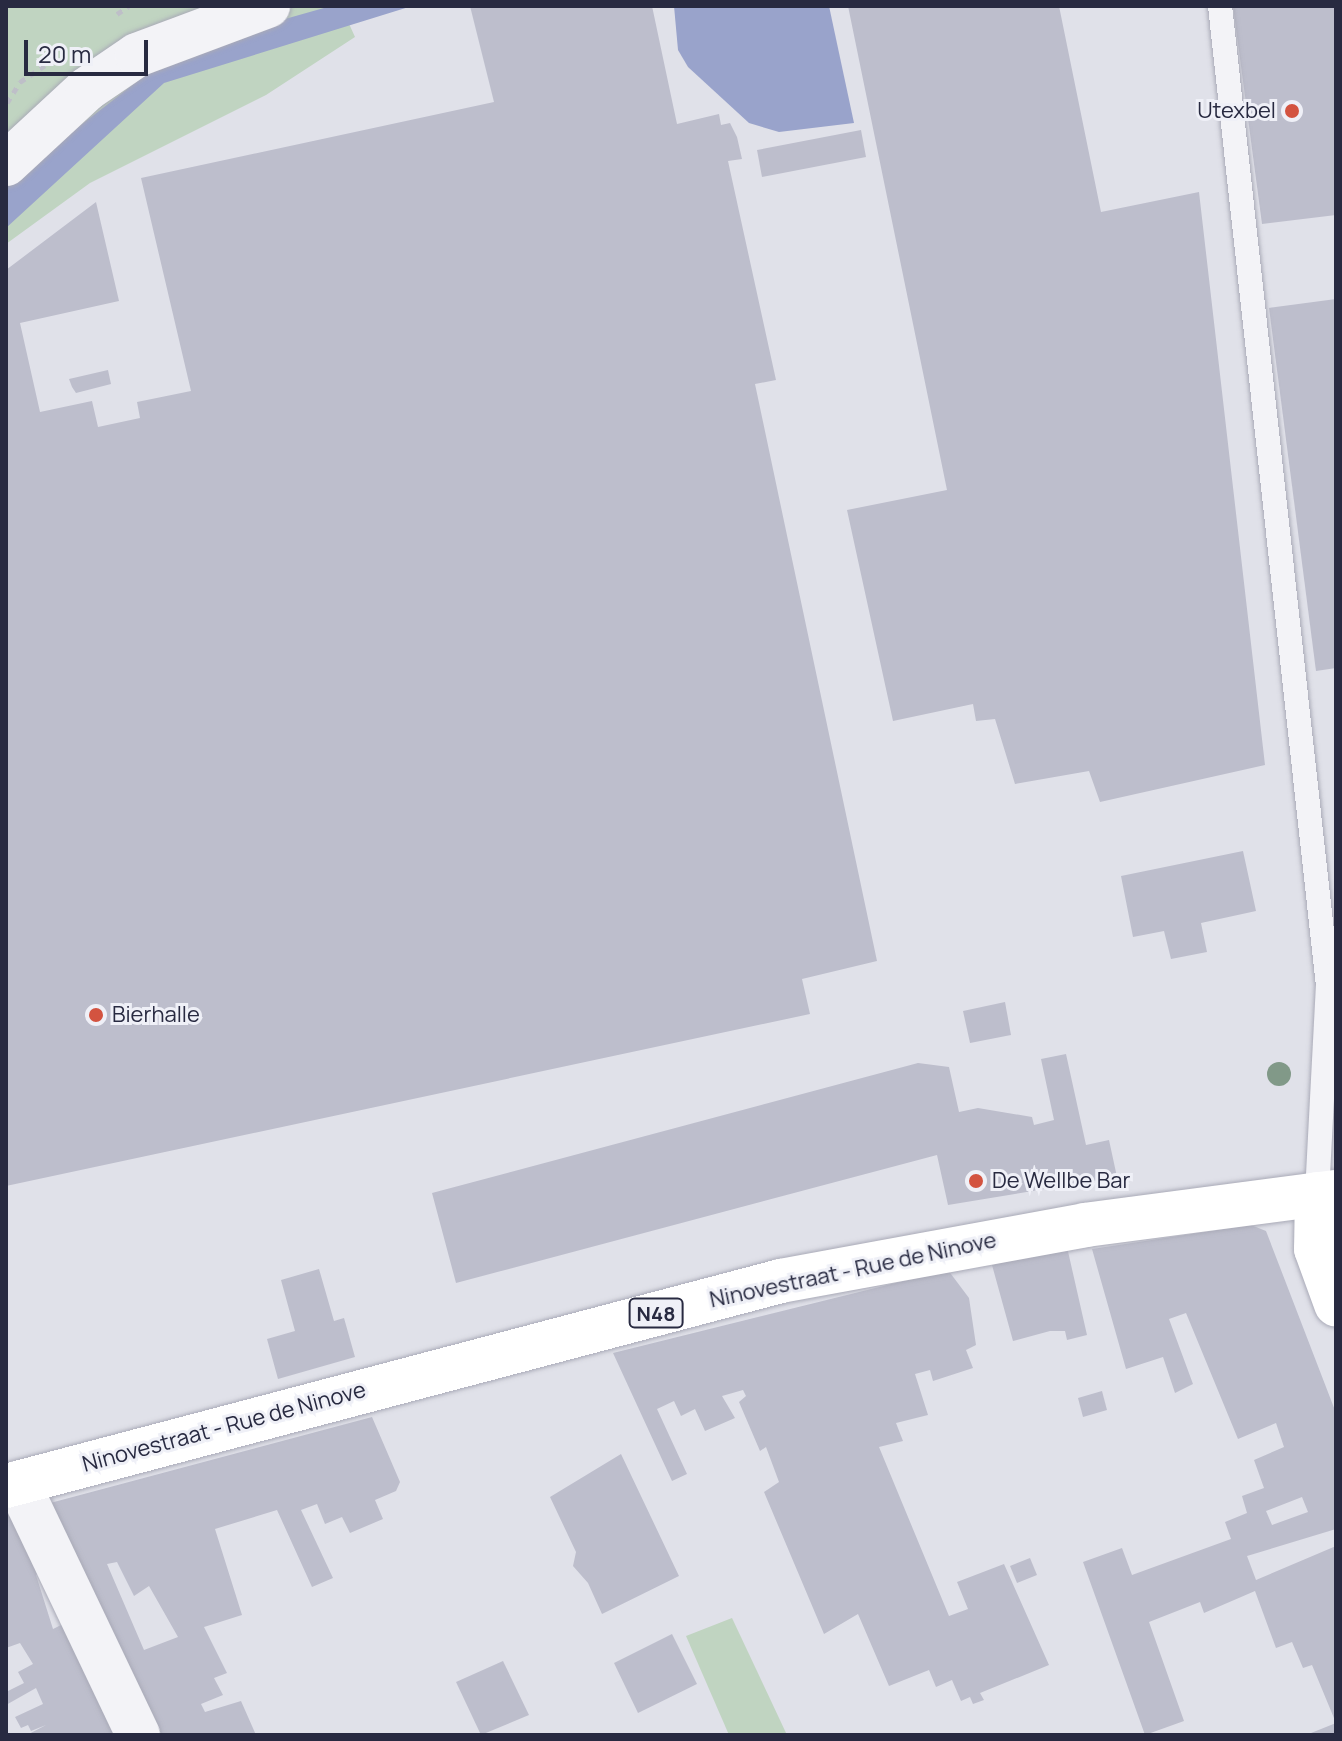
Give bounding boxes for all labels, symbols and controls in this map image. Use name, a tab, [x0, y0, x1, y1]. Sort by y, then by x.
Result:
scale bar	[28, 24, 152, 74]
text: 20 m	[38, 37, 91, 70]
place label: Utexbel	[1197, 98, 1276, 124]
marker: Utexbel	[1283, 102, 1301, 120]
place label: Bierhalle	[112, 1002, 200, 1028]
marker: Bierhalle	[87, 1006, 105, 1024]
place label: De Wellbe Bar	[992, 1168, 1130, 1194]
marker: De Wellbe Bar	[967, 1172, 985, 1190]
street label: Ninovestraat - Rue de Ninove	[707, 1227, 999, 1313]
road number: N48	[628, 1297, 684, 1329]
street label: Ninovestraat - Rue de Ninove	[79, 1376, 369, 1478]

